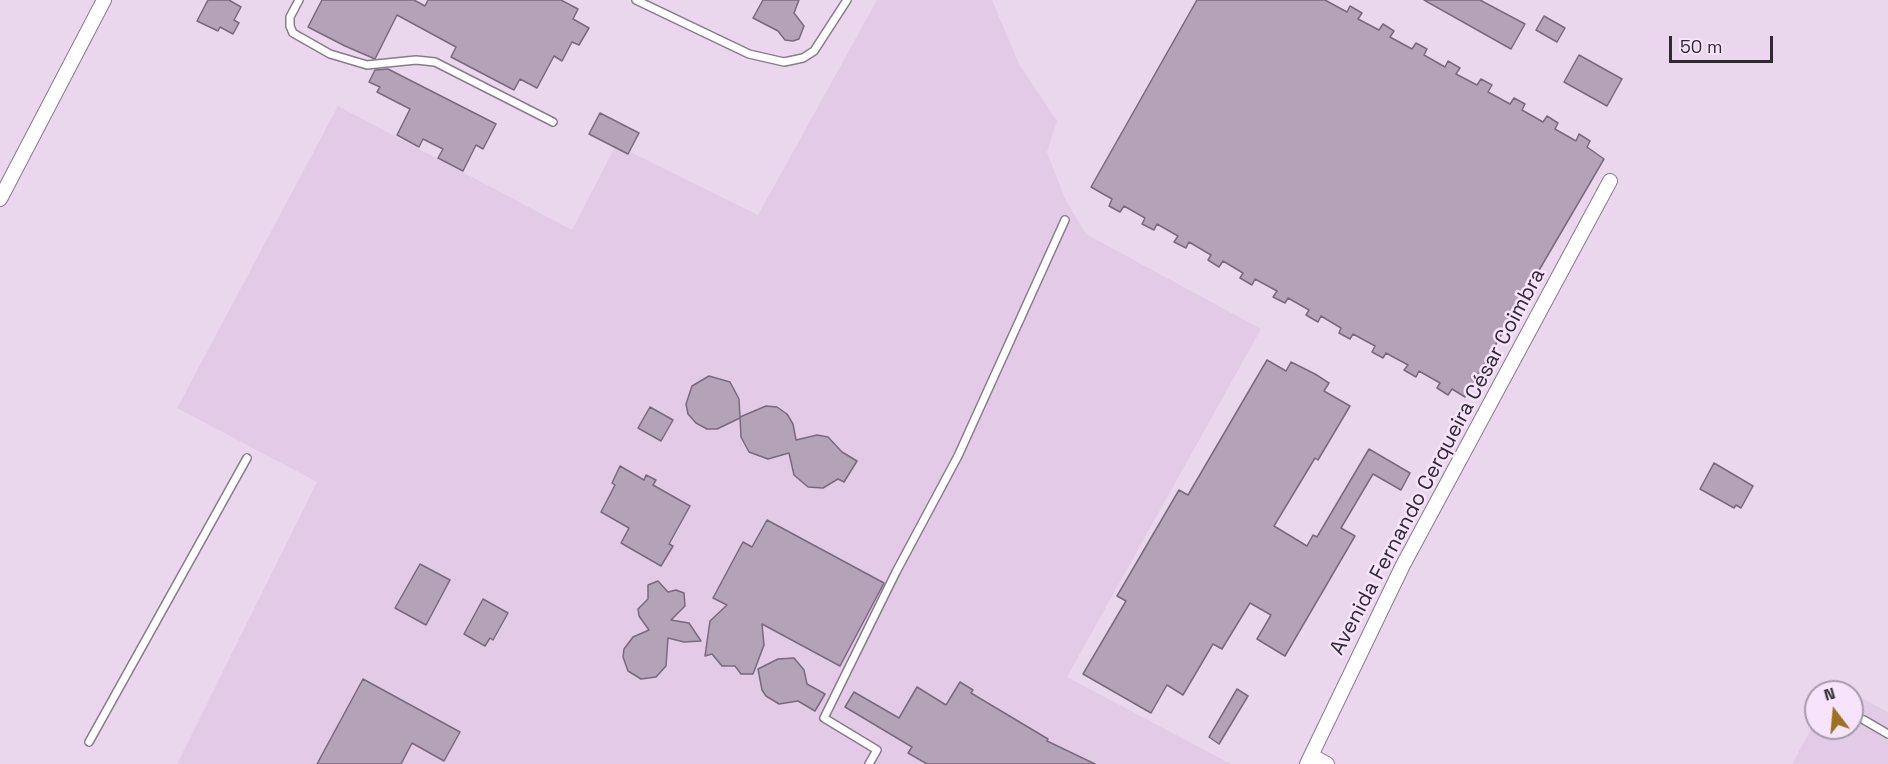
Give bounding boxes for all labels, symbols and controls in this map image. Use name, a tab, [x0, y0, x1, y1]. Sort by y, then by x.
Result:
scale bar	[1672, 24, 1776, 62]
text: 50 m	[1680, 35, 1722, 58]
street label: Avenida Fernando Cerqueira César Coimbra	[1325, 264, 1551, 660]
north arrow	[1804, 680, 1864, 740]
text: N	[1821, 683, 1837, 706]

